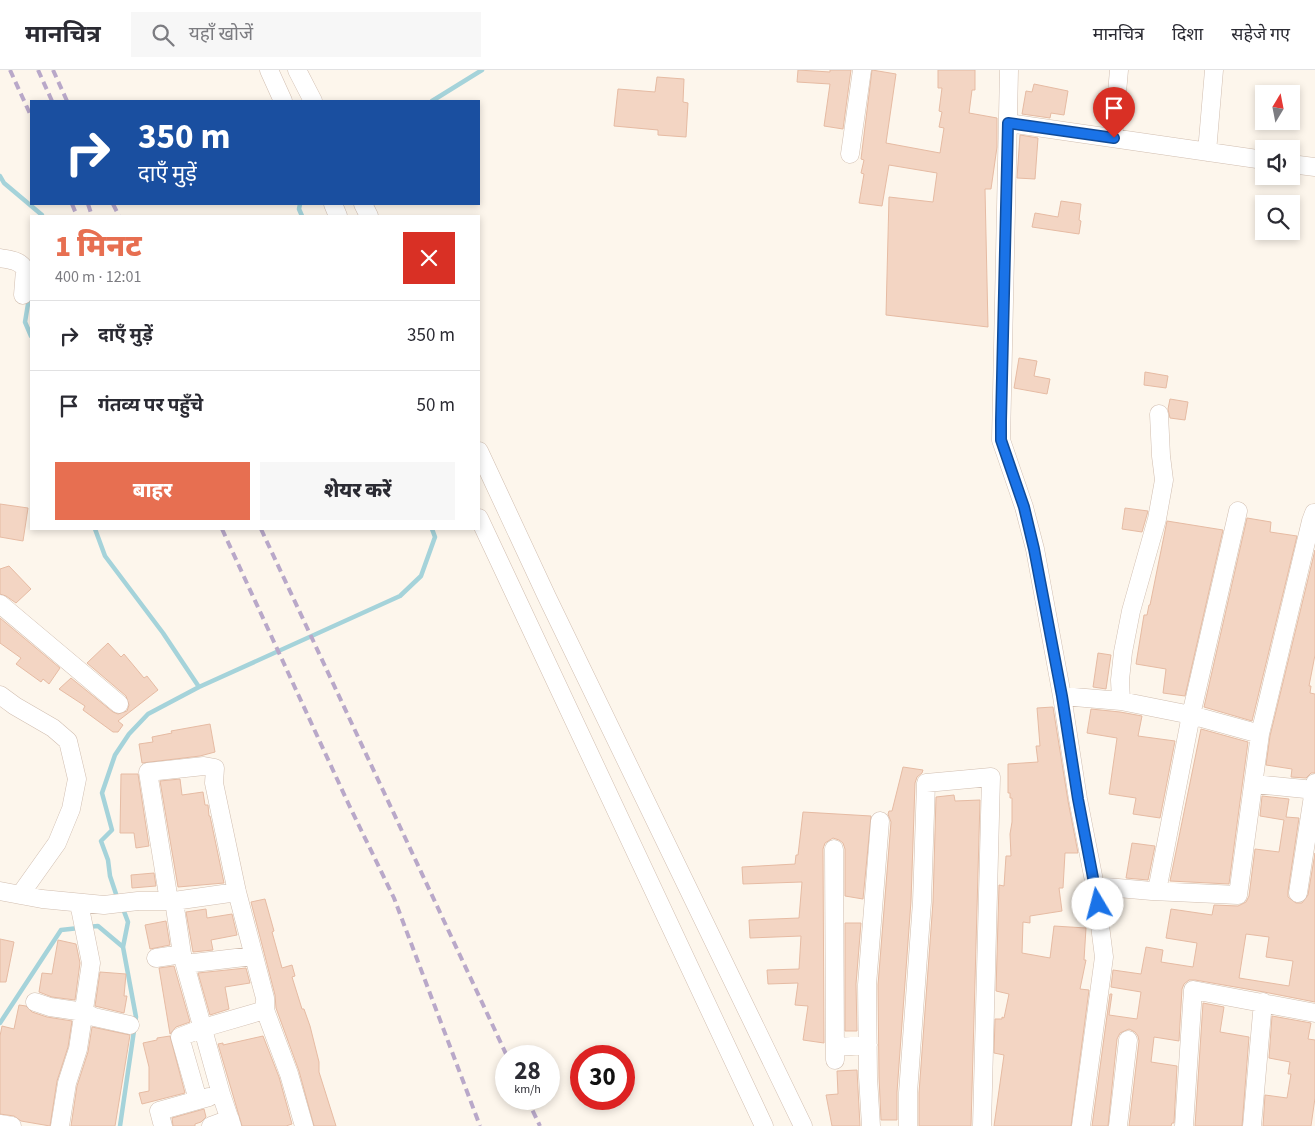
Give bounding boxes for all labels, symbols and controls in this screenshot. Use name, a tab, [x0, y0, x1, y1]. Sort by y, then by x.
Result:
search box	[131, 12, 481, 57]
text: मानचित्र	[25, 17, 101, 52]
icon: search	[149, 21, 177, 49]
text: यहाँ खोजें	[189, 21, 253, 48]
text: मानचित्र	[1093, 22, 1144, 47]
text: दिशा	[1172, 22, 1203, 47]
text: सहेजे गए	[1231, 22, 1290, 47]
north arrow	[1255, 85, 1300, 130]
map controls	[1255, 85, 1300, 240]
pin	[1093, 87, 1135, 138]
icon: arrive	[1100, 94, 1128, 122]
text: 350 m	[138, 112, 230, 162]
icon: right	[55, 120, 120, 185]
button: sound	[1255, 140, 1300, 185]
text: दाएँ मुड़ें	[138, 158, 197, 190]
button: search	[1255, 195, 1300, 240]
text: 1 मिनट	[55, 225, 142, 268]
button: close	[403, 232, 455, 284]
text: 400 m · 12:01	[55, 266, 142, 288]
icon: right	[55, 322, 83, 350]
text: दाएँ मुड़ें	[98, 322, 153, 349]
text: 350 m	[407, 322, 455, 349]
icon: arrive	[55, 392, 83, 420]
text: गंतव्य पर पहुँचे	[98, 392, 203, 419]
text: 50 m	[417, 392, 455, 419]
button: बाहर	[55, 462, 250, 520]
button: शेयर करें	[260, 462, 455, 520]
position arrow	[1071, 877, 1123, 929]
speed limit sign: 30	[570, 1045, 635, 1110]
text: 28	[514, 1053, 541, 1089]
text: km/h	[514, 1081, 541, 1098]

